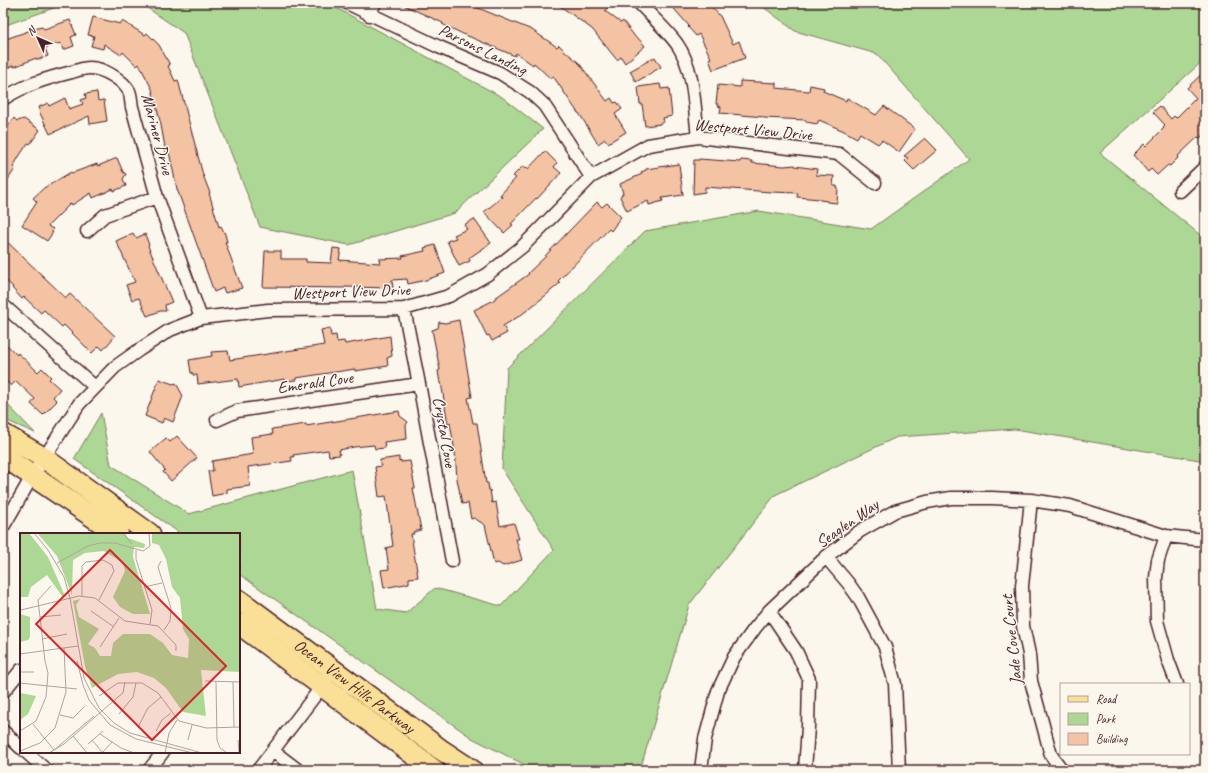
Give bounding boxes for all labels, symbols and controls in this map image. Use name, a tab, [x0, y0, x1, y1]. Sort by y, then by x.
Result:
north arrow	[18, 18, 58, 58]
street label: Parsons Landing	[435, 19, 532, 81]
text: N	[24, 22, 40, 38]
street label: Mariner Drive	[137, 91, 179, 178]
street label: Westport View Drive	[693, 114, 814, 145]
street label: Westport View Drive	[292, 279, 412, 304]
street label: Emerald Cove	[276, 367, 356, 398]
street label: Crystal Cove	[428, 395, 461, 470]
street label: Seaglen Way	[812, 494, 884, 553]
inset map	[20, 533, 240, 753]
street label: Jade Cove Court	[996, 592, 1027, 687]
street label: Ocean View Hills Parkway	[290, 634, 420, 739]
legend	[1060, 683, 1190, 755]
text: Road	[1096, 691, 1118, 707]
text: Park	[1096, 711, 1117, 727]
text: Building	[1096, 731, 1128, 747]

